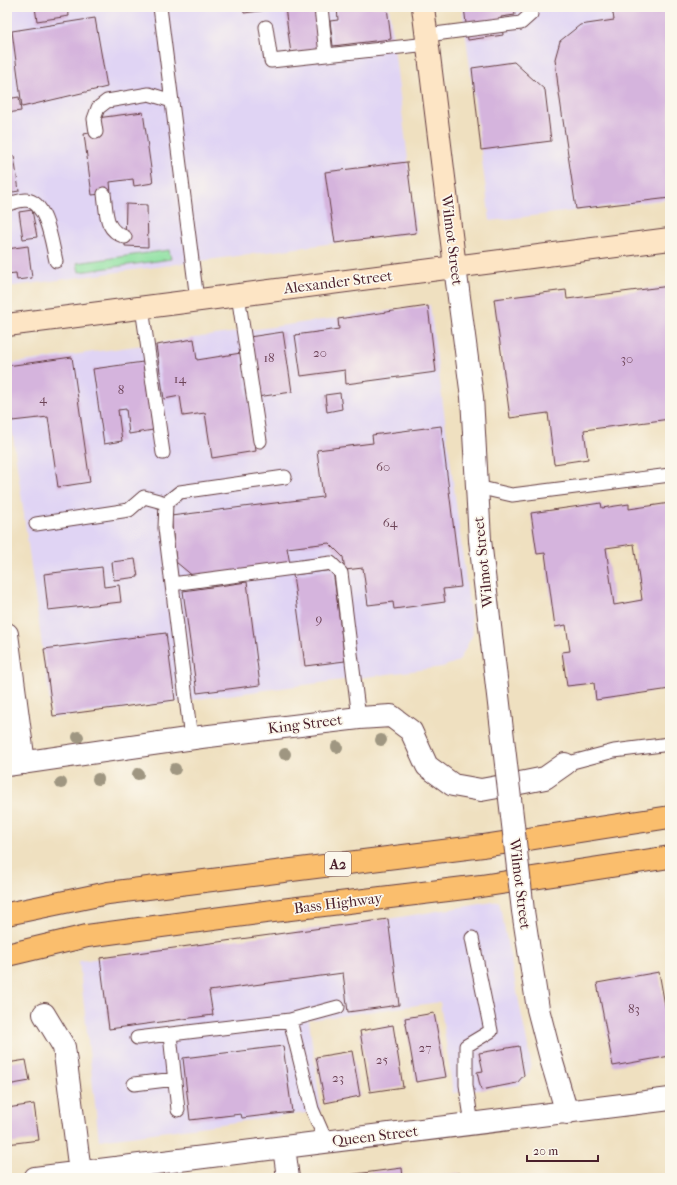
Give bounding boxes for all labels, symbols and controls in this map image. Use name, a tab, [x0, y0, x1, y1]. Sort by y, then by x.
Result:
street label: Wilmot Street	[437, 193, 467, 287]
street label: Alexander Street	[282, 266, 394, 298]
house number: 20	[313, 345, 327, 360]
house number: 18	[263, 350, 275, 365]
house number: 30	[621, 351, 633, 366]
house number: 14	[174, 371, 186, 386]
house number: 8	[118, 382, 124, 397]
house number: 4	[39, 391, 47, 406]
house number: 60	[376, 459, 390, 474]
house number: 64	[383, 515, 398, 530]
street label: Wilmot Street	[469, 515, 497, 609]
house number: 9	[316, 611, 323, 626]
street label: King Street	[267, 710, 344, 737]
street label: Wilmot Street	[505, 837, 535, 931]
road number: A2	[325, 852, 351, 876]
street label: Bass Highway	[293, 889, 384, 917]
house number: 83	[628, 1001, 640, 1016]
house number: 27	[419, 1040, 431, 1055]
house number: 25	[376, 1052, 389, 1067]
house number: 23	[332, 1070, 344, 1085]
street label: Queen Street	[331, 1122, 420, 1150]
scale bar	[527, 1137, 598, 1163]
text: 20 m	[533, 1144, 558, 1158]

